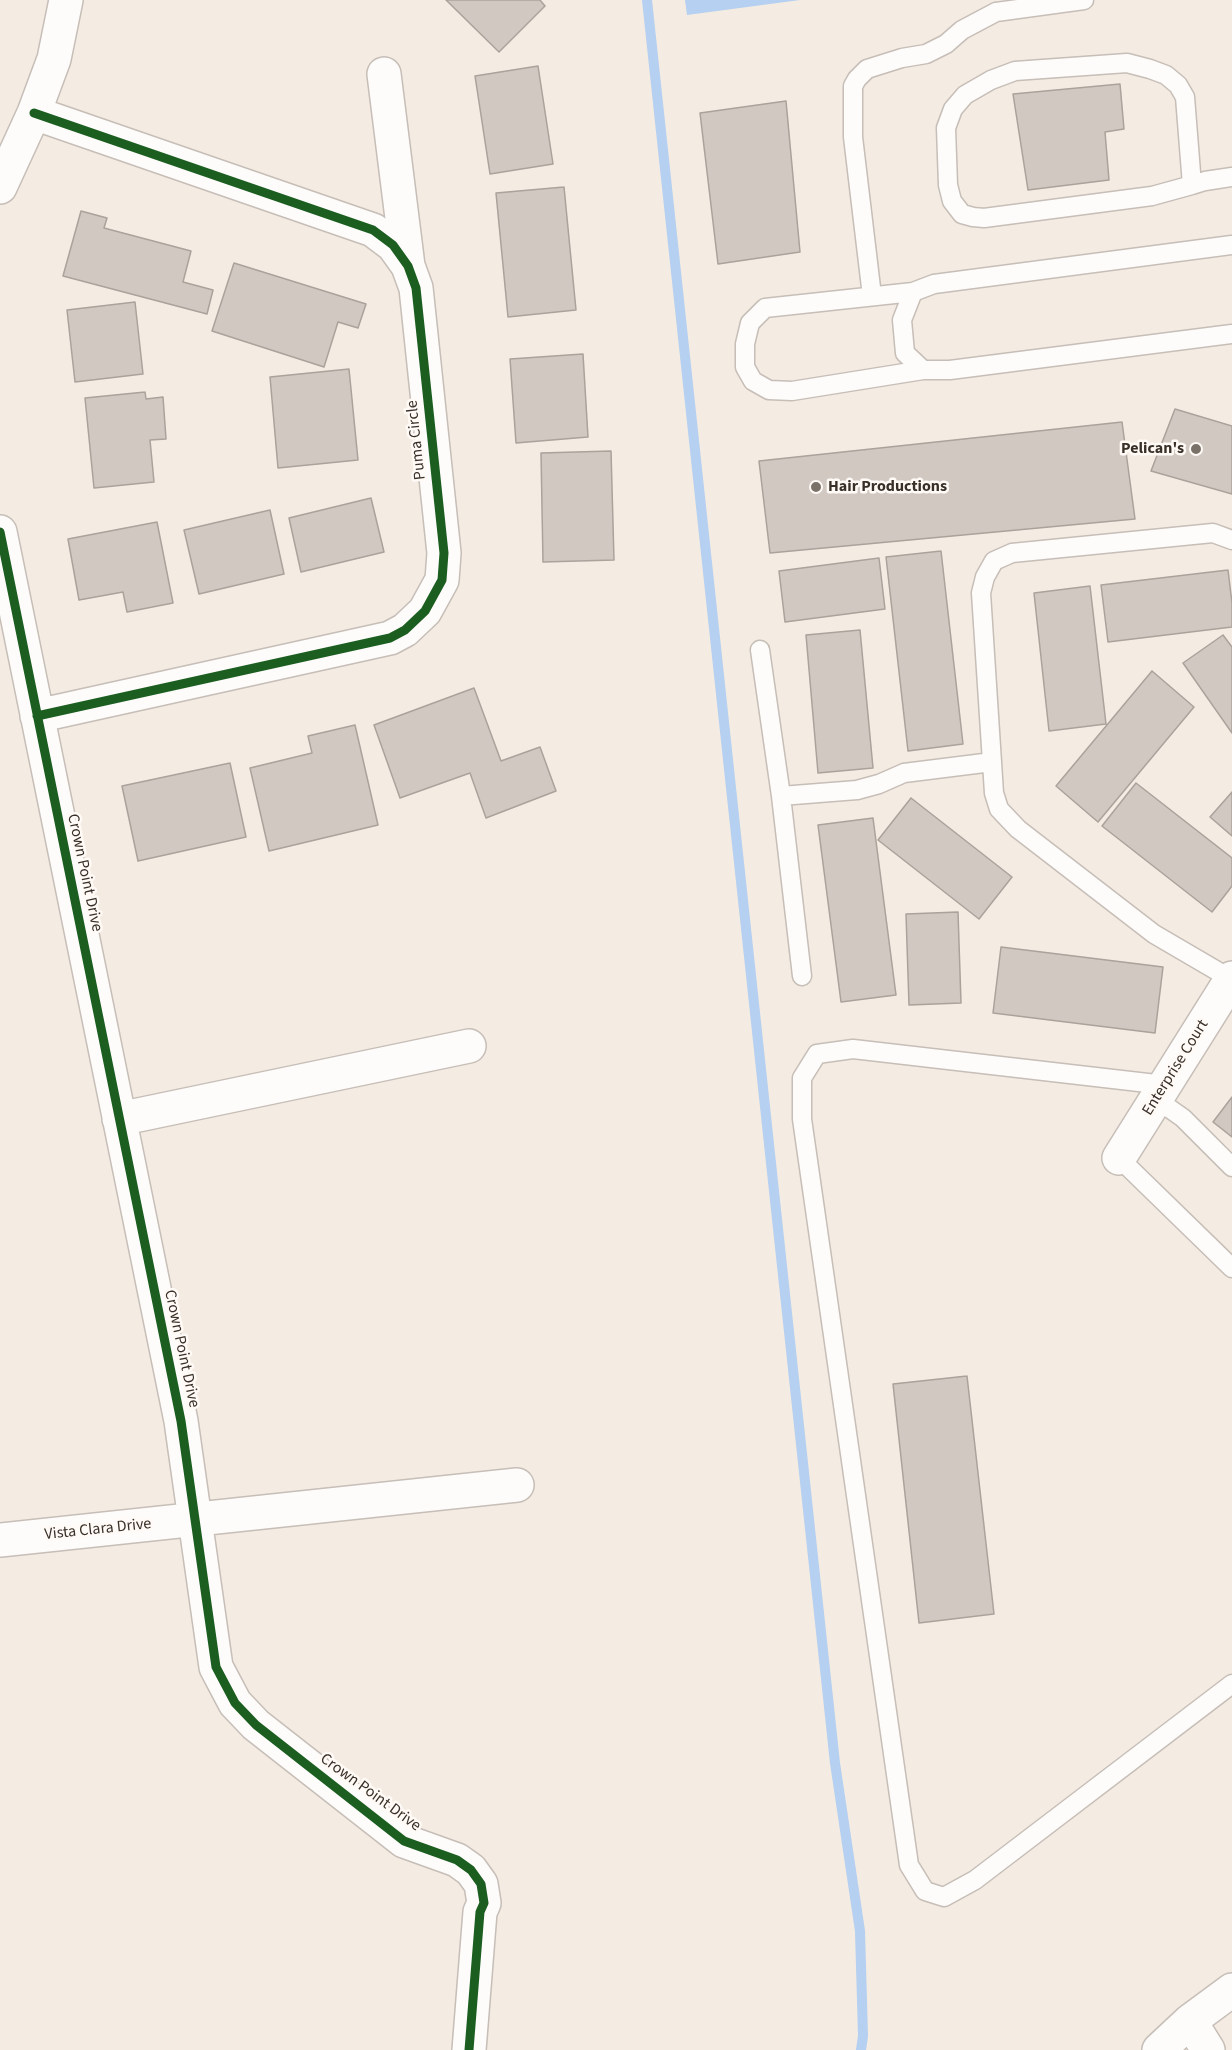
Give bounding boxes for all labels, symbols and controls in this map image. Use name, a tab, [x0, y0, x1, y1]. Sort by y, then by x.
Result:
street label: Puma Circle	[403, 399, 431, 481]
place label: Pelican's	[1121, 439, 1184, 459]
marker: Pelican's	[1189, 442, 1203, 456]
place label: Hair Productions	[828, 477, 947, 497]
marker: Hair Productions	[809, 480, 823, 494]
street label: Crown Point Drive	[62, 812, 106, 934]
street label: Enterprise Court	[1139, 1016, 1213, 1120]
street label: Crown Point Drive	[159, 1288, 203, 1410]
street label: Vista Clara Drive	[44, 1515, 152, 1545]
street label: Crown Point Drive	[316, 1750, 424, 1836]

